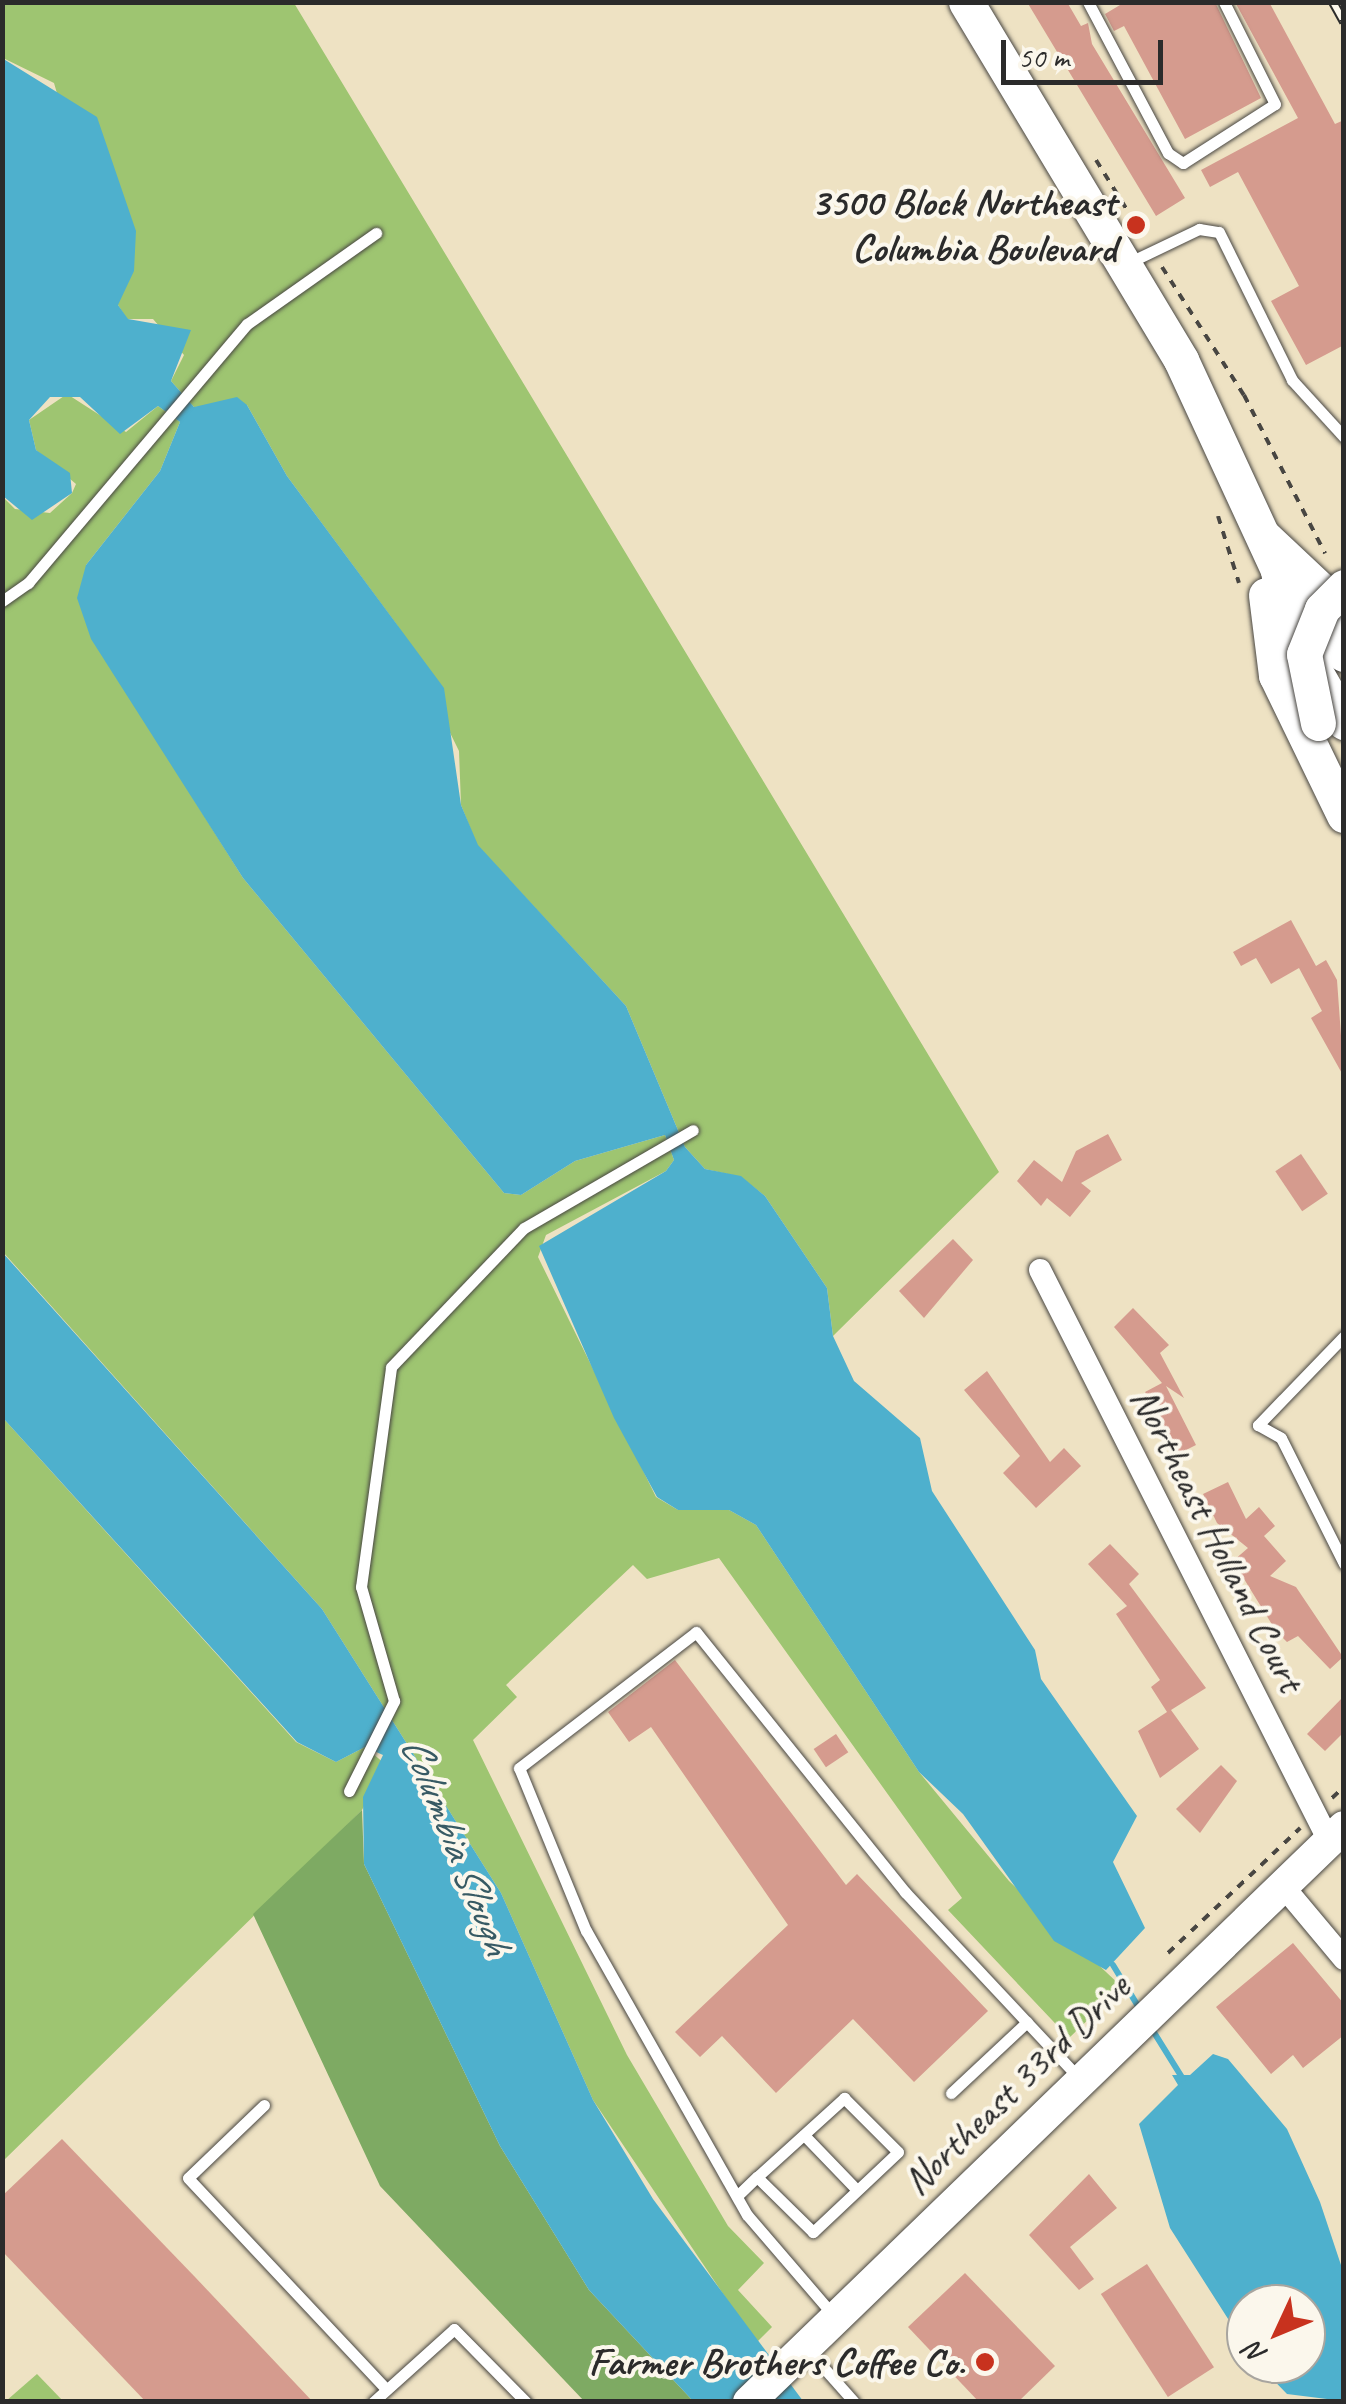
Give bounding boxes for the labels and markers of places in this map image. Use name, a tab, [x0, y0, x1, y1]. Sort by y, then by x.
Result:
place label: 3500 Block Northeast Columbia Boulevard	[810, 178, 1116, 272]
marker: 3500 Block Northeast Columbia Boulevard	[1125, 214, 1147, 236]
place label: Farmer Brothers Coffee Co.	[589, 2338, 965, 2386]
marker: Farmer Brothers Coffee Co.	[974, 2351, 996, 2373]

